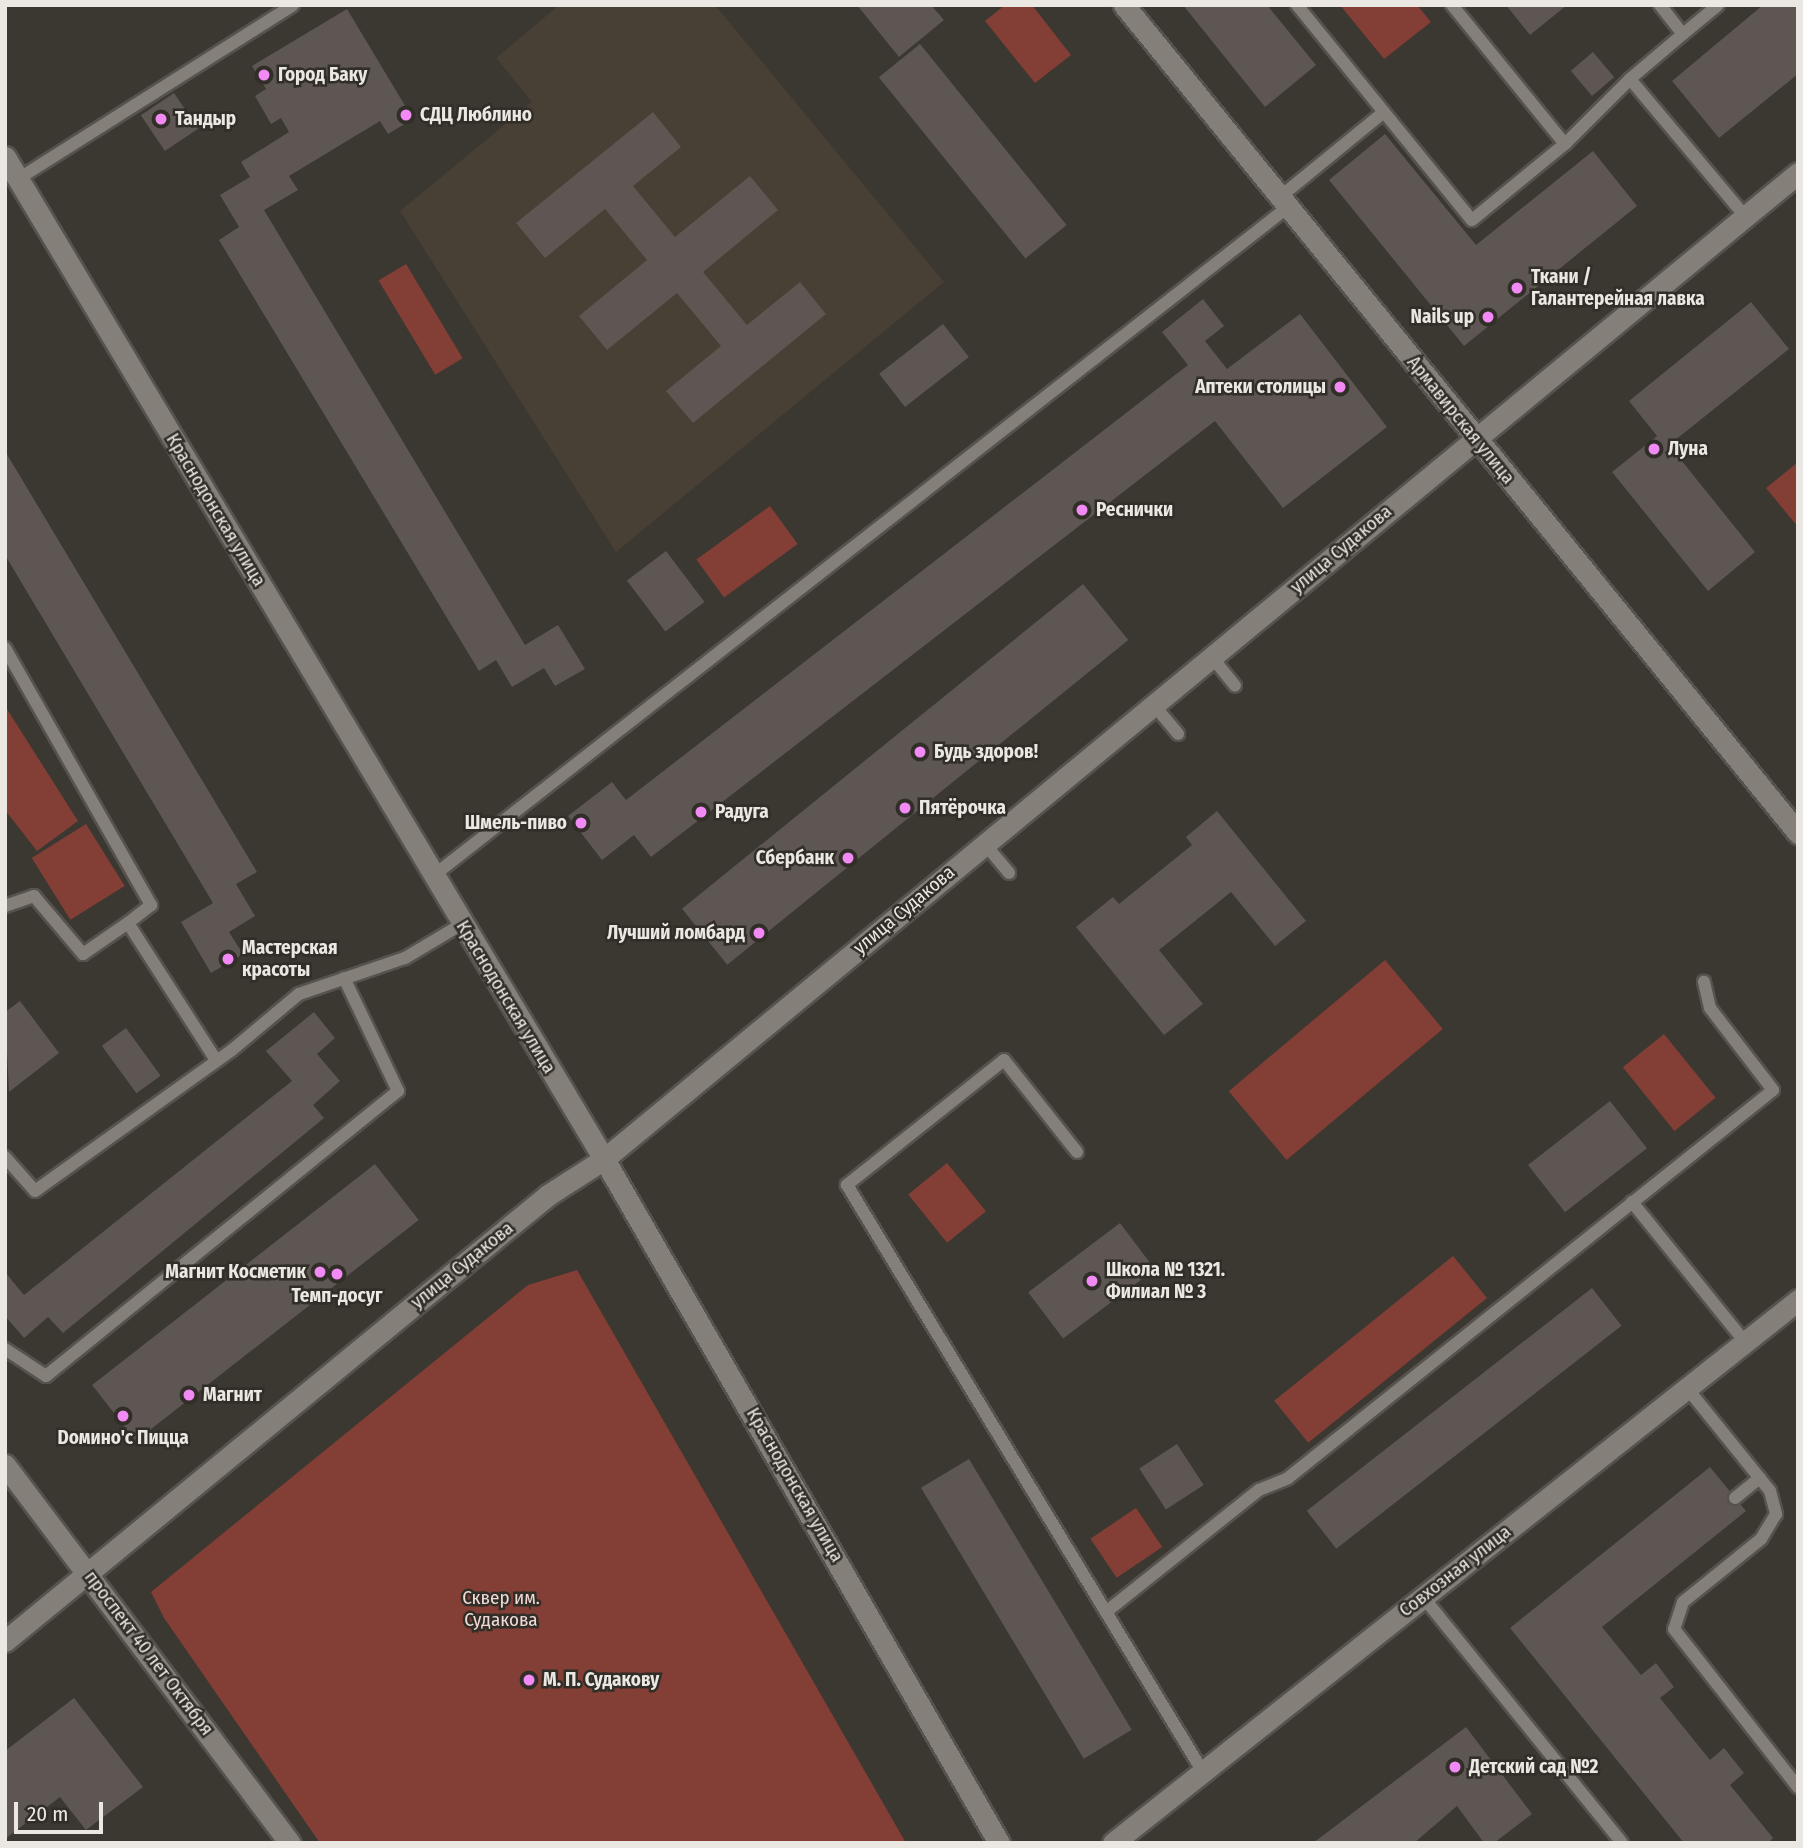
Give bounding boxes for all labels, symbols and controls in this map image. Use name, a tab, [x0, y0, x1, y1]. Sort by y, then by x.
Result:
place label: Город Баку	[278, 64, 367, 86]
marker: Город Баку	[256, 67, 272, 83]
place label: СДЦ Люблино	[420, 104, 532, 126]
marker: СДЦ Люблино	[398, 107, 414, 123]
place label: Тандыр	[175, 108, 236, 130]
marker: Тандыр	[153, 111, 169, 127]
place label: Ткани / Галантерейная лавка	[1531, 266, 1705, 310]
marker: Ткани / Галантерейная лавка	[1509, 280, 1525, 296]
place label: Nails up	[1411, 306, 1474, 328]
marker: Nails up	[1480, 309, 1496, 325]
street label: Армавирская улица	[1402, 351, 1520, 489]
place label: Аптеки столицы	[1195, 376, 1326, 398]
marker: Аптеки столицы	[1332, 379, 1348, 395]
street label: Краснодонская улица	[161, 429, 271, 591]
place label: Луна	[1668, 438, 1708, 460]
marker: Луна	[1646, 441, 1662, 457]
place label: Реснички	[1096, 499, 1173, 521]
street label: улица Судакова	[1286, 500, 1396, 598]
marker: Реснички	[1074, 502, 1090, 518]
place label: Будь здоров!	[934, 741, 1038, 763]
marker: Будь здоров!	[912, 744, 928, 760]
place label: Пятёрочка	[919, 797, 1006, 819]
marker: Пятёрочка	[897, 800, 913, 816]
place label: Радуга	[715, 801, 769, 823]
marker: Радуга	[693, 804, 709, 820]
place label: Шмель-пиво	[465, 812, 567, 834]
marker: Шмель-пиво	[573, 815, 589, 831]
place label: Сбербанк	[756, 847, 834, 869]
marker: Сбербанк	[840, 850, 856, 866]
street label: улица Судакова	[849, 861, 959, 959]
street label: Краснодонская улица	[451, 916, 561, 1078]
place label: Лучший ломбард	[607, 922, 745, 944]
marker: Лучший ломбард	[751, 925, 767, 941]
place label: Мастерская красоты	[242, 937, 338, 981]
marker: Мастерская красоты	[220, 951, 236, 967]
street label: улица Судакова	[406, 1217, 518, 1313]
place label: Школа № 1321. Филиал № 3	[1106, 1259, 1225, 1303]
place label: Магнит Косметик	[165, 1261, 306, 1283]
marker: Магнит Косметик	[312, 1264, 328, 1280]
marker: Темп-досуг	[329, 1266, 345, 1282]
marker: Школа № 1321. Филиал № 3	[1084, 1273, 1100, 1289]
place label: Темп-досуг	[292, 1285, 382, 1307]
place label: Магнит	[203, 1384, 262, 1406]
marker: Магнит	[181, 1387, 197, 1403]
street label: Краснодонская улица	[741, 1404, 849, 1566]
marker: Dомино'с Пицца	[115, 1408, 131, 1424]
place label: Dомино'с Пицца	[57, 1427, 189, 1449]
street label: Совхозная улица	[1395, 1520, 1515, 1622]
street label: проспект 40 лет Октября	[80, 1566, 218, 1740]
park label: Сквер им. Судакова	[462, 1587, 540, 1631]
place label: М. П. Судакову	[543, 1669, 659, 1691]
marker: М. П. Судакову	[521, 1672, 537, 1688]
place label: Детский сад №2	[1469, 1756, 1598, 1778]
marker: Детский сад №2	[1447, 1759, 1463, 1775]
scale bar	[18, 1788, 107, 1832]
text: 20 m	[27, 1801, 68, 1827]

